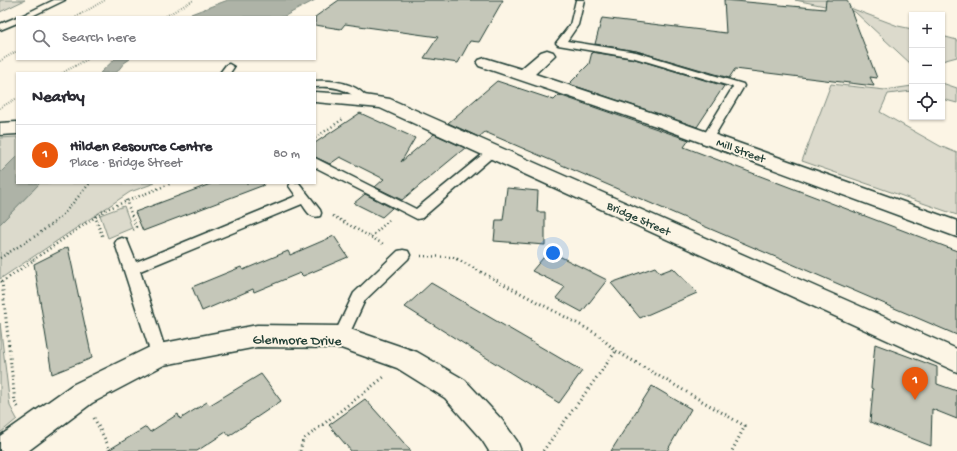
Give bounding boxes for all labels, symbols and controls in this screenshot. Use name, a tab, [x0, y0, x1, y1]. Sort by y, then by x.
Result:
map controls	[909, 12, 945, 120]
button: +	[909, 12, 945, 48]
search box	[16, 16, 316, 60]
icon: search	[30, 27, 52, 49]
text: Search here	[62, 29, 136, 47]
button: −	[909, 48, 945, 84]
button: locate	[909, 84, 945, 120]
text: Nearby	[32, 88, 85, 108]
street label: Mill Street	[714, 137, 768, 168]
text: Hilden Resource Centre	[70, 138, 212, 156]
text: 1	[42, 147, 48, 162]
text: 80 m	[273, 147, 300, 162]
text: Place · Bridge Street	[70, 156, 182, 171]
street label: Bridge Street	[603, 199, 673, 240]
your location	[543, 243, 563, 263]
street label: Glenmore Drive	[252, 332, 342, 351]
pin: 1	[902, 367, 928, 400]

